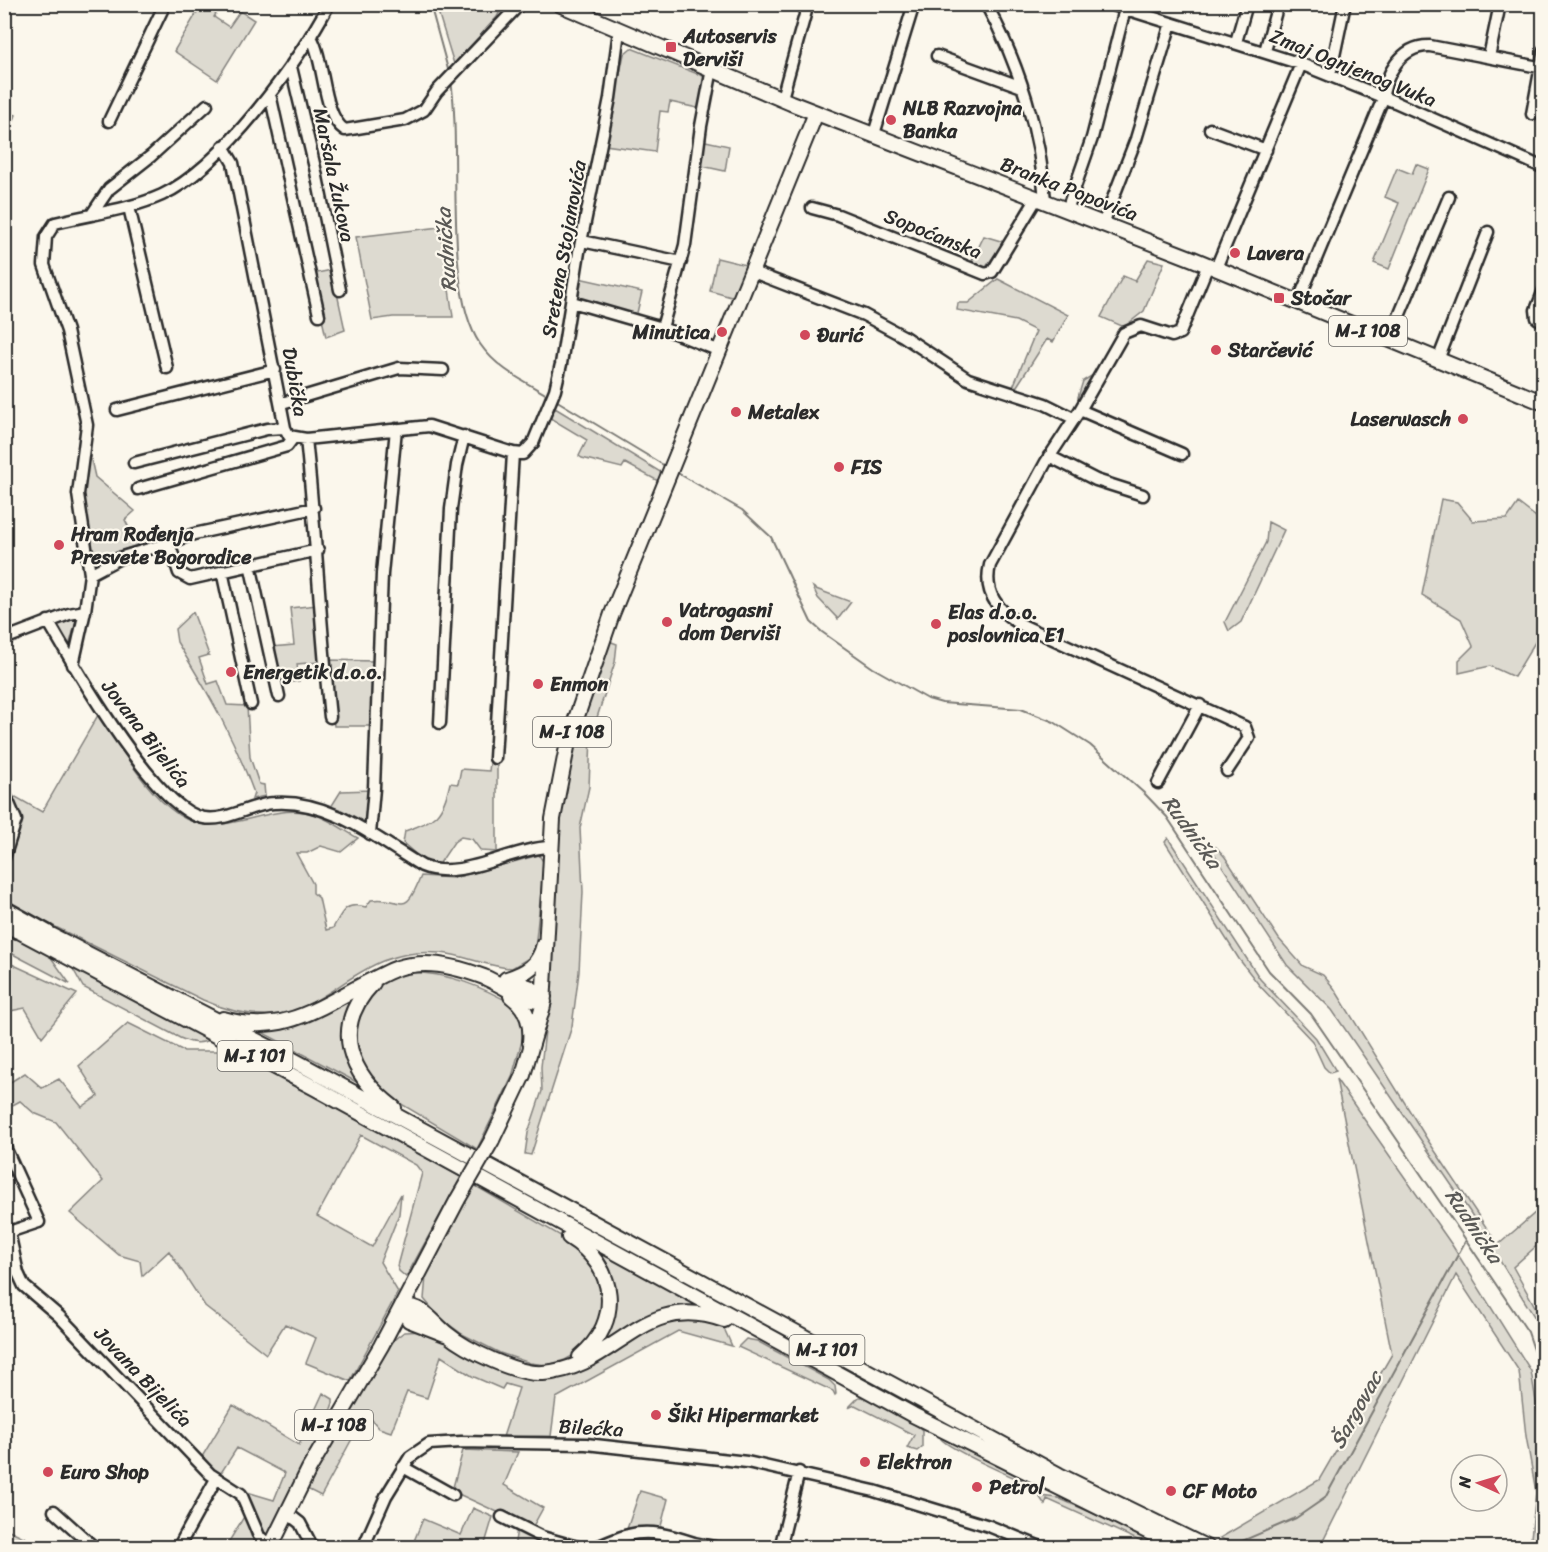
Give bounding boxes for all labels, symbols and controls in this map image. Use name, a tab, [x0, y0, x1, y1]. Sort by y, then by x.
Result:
place label: Autoservis Derviši	[682, 19, 778, 77]
street label: Zmaj Ognjenog Vuka	[1264, 19, 1442, 117]
marker: Autoservis Derviši	[664, 40, 678, 54]
place label: NLB Razvojna Banka	[902, 91, 1023, 149]
street label: Maršala Žukova	[303, 105, 365, 245]
marker: NLB Razvojna Banka	[884, 113, 898, 127]
street label: Branka Popovića	[995, 147, 1143, 231]
street label: Sretena Stojanovića	[531, 157, 597, 341]
street label: Sopoćanska	[879, 198, 987, 270]
water label: Rudnička	[424, 204, 468, 293]
place label: Lavera	[1247, 236, 1305, 271]
marker: Lavera	[1228, 246, 1242, 260]
place label: Stočar	[1290, 281, 1352, 316]
marker: Stočar	[1272, 291, 1286, 305]
place label: Minutica	[631, 315, 710, 350]
road number: M-I 108	[1329, 316, 1407, 346]
place label: Đurić	[816, 318, 865, 353]
marker: Minutica	[715, 325, 729, 339]
marker: Đurić	[798, 328, 812, 342]
place label: Starčević	[1227, 333, 1315, 368]
marker: Starčević	[1209, 343, 1223, 357]
street label: Dubička	[272, 345, 318, 419]
place label: Metalex	[747, 395, 820, 430]
place label: Laserwasch	[1351, 402, 1452, 437]
marker: Metalex	[729, 405, 743, 419]
marker: Laserwasch	[1456, 412, 1470, 426]
place label: FIS	[850, 450, 883, 485]
marker: FIS	[832, 460, 846, 474]
place label: Hram Rođenja Presvete Bogorodice	[70, 517, 252, 575]
marker: Hram Rođenja Presvete Bogorodice	[52, 538, 66, 552]
place label: Vatrogasni dom Derviši	[679, 593, 782, 651]
place label: Elas d.o.o. poslovnica E1	[946, 595, 1065, 653]
marker: Vatrogasni dom Derviši	[660, 615, 674, 629]
marker: Elas d.o.o. poslovnica E1	[929, 617, 943, 631]
place label: Energetik d.o.o.	[243, 655, 383, 690]
marker: Energetik d.o.o.	[224, 665, 238, 679]
place label: Enmon	[550, 667, 608, 702]
street label: Jovana Bijelića	[91, 671, 200, 796]
marker: Enmon	[531, 677, 545, 691]
road number: M-I 108	[533, 717, 611, 747]
water label: Rudnička	[1152, 787, 1234, 879]
road number: M-I 101	[218, 1041, 292, 1071]
water label: Rudnička	[1435, 1180, 1515, 1274]
street label: Jovana Bijelića	[84, 1317, 201, 1436]
road number: M-I 101	[790, 1335, 864, 1365]
water label: Šargovac	[1319, 1362, 1394, 1456]
place label: Šiki Hipermarket	[667, 1398, 819, 1433]
marker: Šiki Hipermarket	[649, 1408, 663, 1422]
street label: Bilećka	[558, 1409, 624, 1447]
road number: M-I 108	[295, 1410, 373, 1440]
place label: Elektron	[877, 1445, 952, 1480]
north arrow	[1449, 1453, 1509, 1513]
place label: Euro Shop	[60, 1455, 149, 1490]
marker: Elektron	[858, 1455, 872, 1469]
marker: Euro Shop	[41, 1465, 55, 1479]
place label: Petrol	[989, 1470, 1046, 1505]
place label: CF Moto	[1182, 1474, 1258, 1509]
text: N	[1450, 1475, 1479, 1490]
marker: Petrol	[970, 1480, 984, 1494]
marker: CF Moto	[1164, 1484, 1178, 1498]

